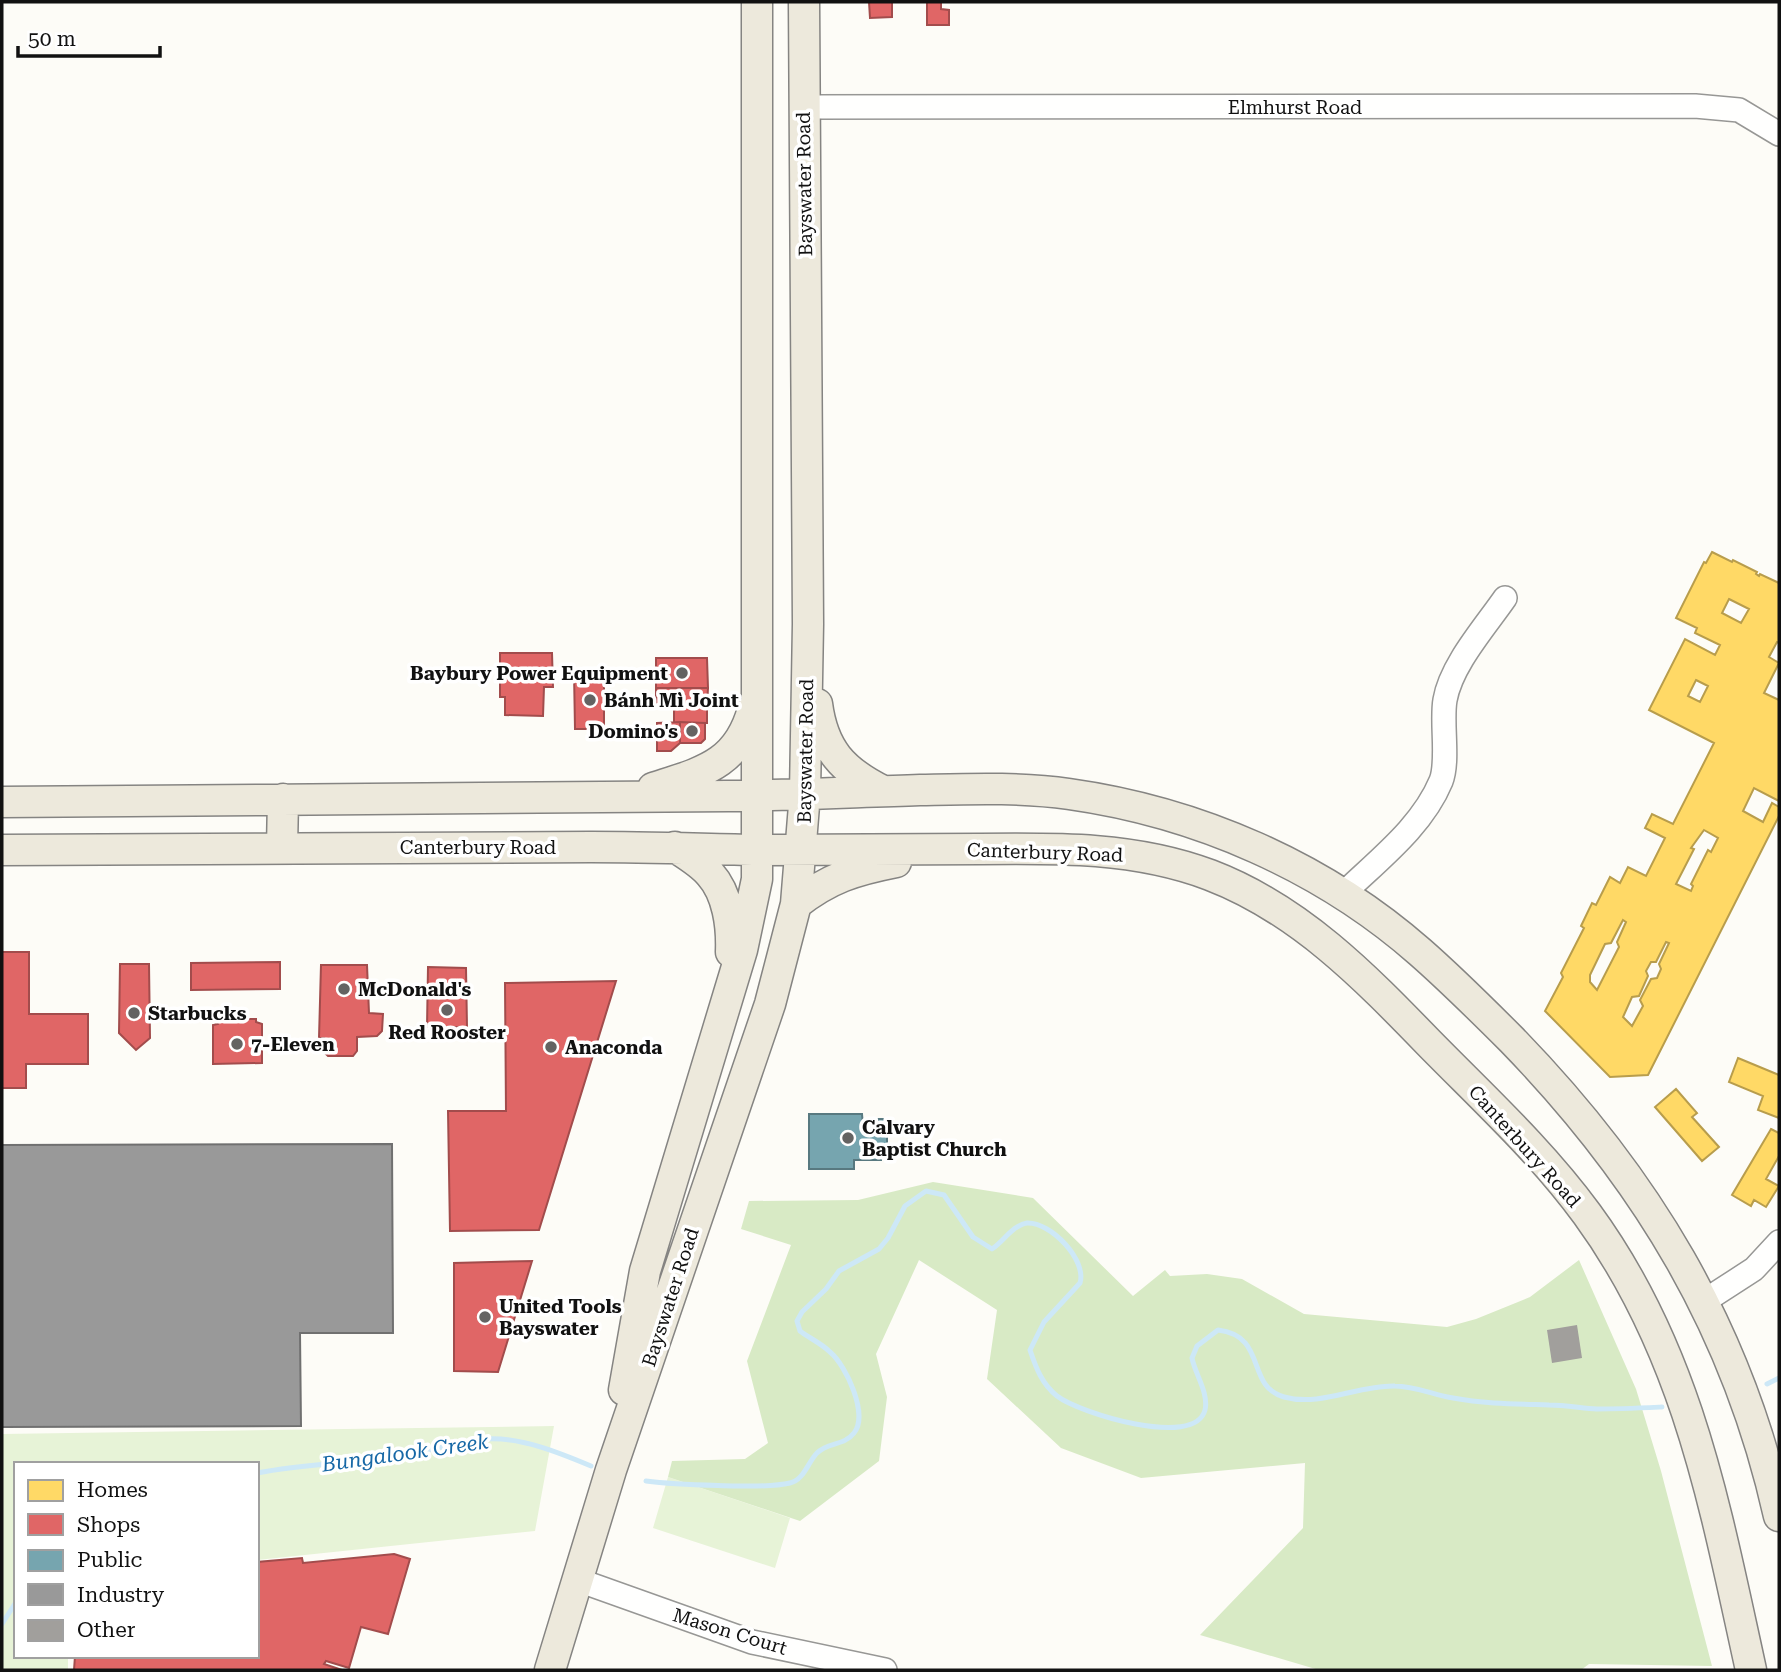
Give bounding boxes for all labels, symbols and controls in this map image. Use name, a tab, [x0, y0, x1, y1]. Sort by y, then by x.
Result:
scale bar	[18, 14, 159, 58]
text: 50 m	[28, 27, 76, 51]
street label: Elmhurst Road	[1228, 96, 1362, 119]
street label: Bayswater Road	[792, 112, 817, 256]
place label: Baybury Power Equipment	[410, 662, 668, 685]
marker: Baybury Power Equipment	[674, 665, 690, 681]
street label: Bayswater Road	[793, 679, 818, 823]
place label: Bánh Mì Joint	[604, 689, 739, 712]
marker: Bánh Mì Joint	[582, 692, 598, 708]
place label: Domino's	[588, 720, 678, 743]
marker: Domino's	[684, 723, 700, 739]
street label: Canterbury Road	[400, 836, 556, 859]
street label: Canterbury Road	[966, 838, 1124, 867]
place label: McDonald's	[358, 978, 471, 1001]
marker: McDonald's	[336, 981, 352, 997]
place label: Starbucks	[148, 1002, 247, 1025]
marker: Red Rooster	[439, 1002, 455, 1018]
marker: Starbucks	[126, 1005, 142, 1021]
place label: Red Rooster	[388, 1021, 506, 1044]
place label: 7-Eleven	[251, 1033, 335, 1056]
marker: 7-Eleven	[229, 1036, 245, 1052]
place label: Anaconda	[565, 1036, 662, 1059]
marker: Anaconda	[543, 1039, 559, 1055]
street label: Canterbury Road	[1464, 1081, 1585, 1212]
place label: Calvary Baptist Church	[862, 1116, 1007, 1161]
marker: Calvary Baptist Church	[840, 1130, 856, 1146]
street label: Bayswater Road	[637, 1225, 704, 1369]
place label: United Tools Bayswater	[499, 1295, 622, 1340]
marker: United Tools Bayswater	[477, 1309, 493, 1325]
water label: Bungalook Creek	[319, 1429, 491, 1477]
legend	[14, 1462, 259, 1658]
text: Homes	[77, 1478, 148, 1502]
text: Shops	[77, 1513, 140, 1537]
text: Public	[77, 1548, 143, 1572]
text: Industry	[77, 1583, 165, 1607]
street label: Mason Court	[670, 1603, 790, 1660]
text: Other	[77, 1618, 136, 1642]

